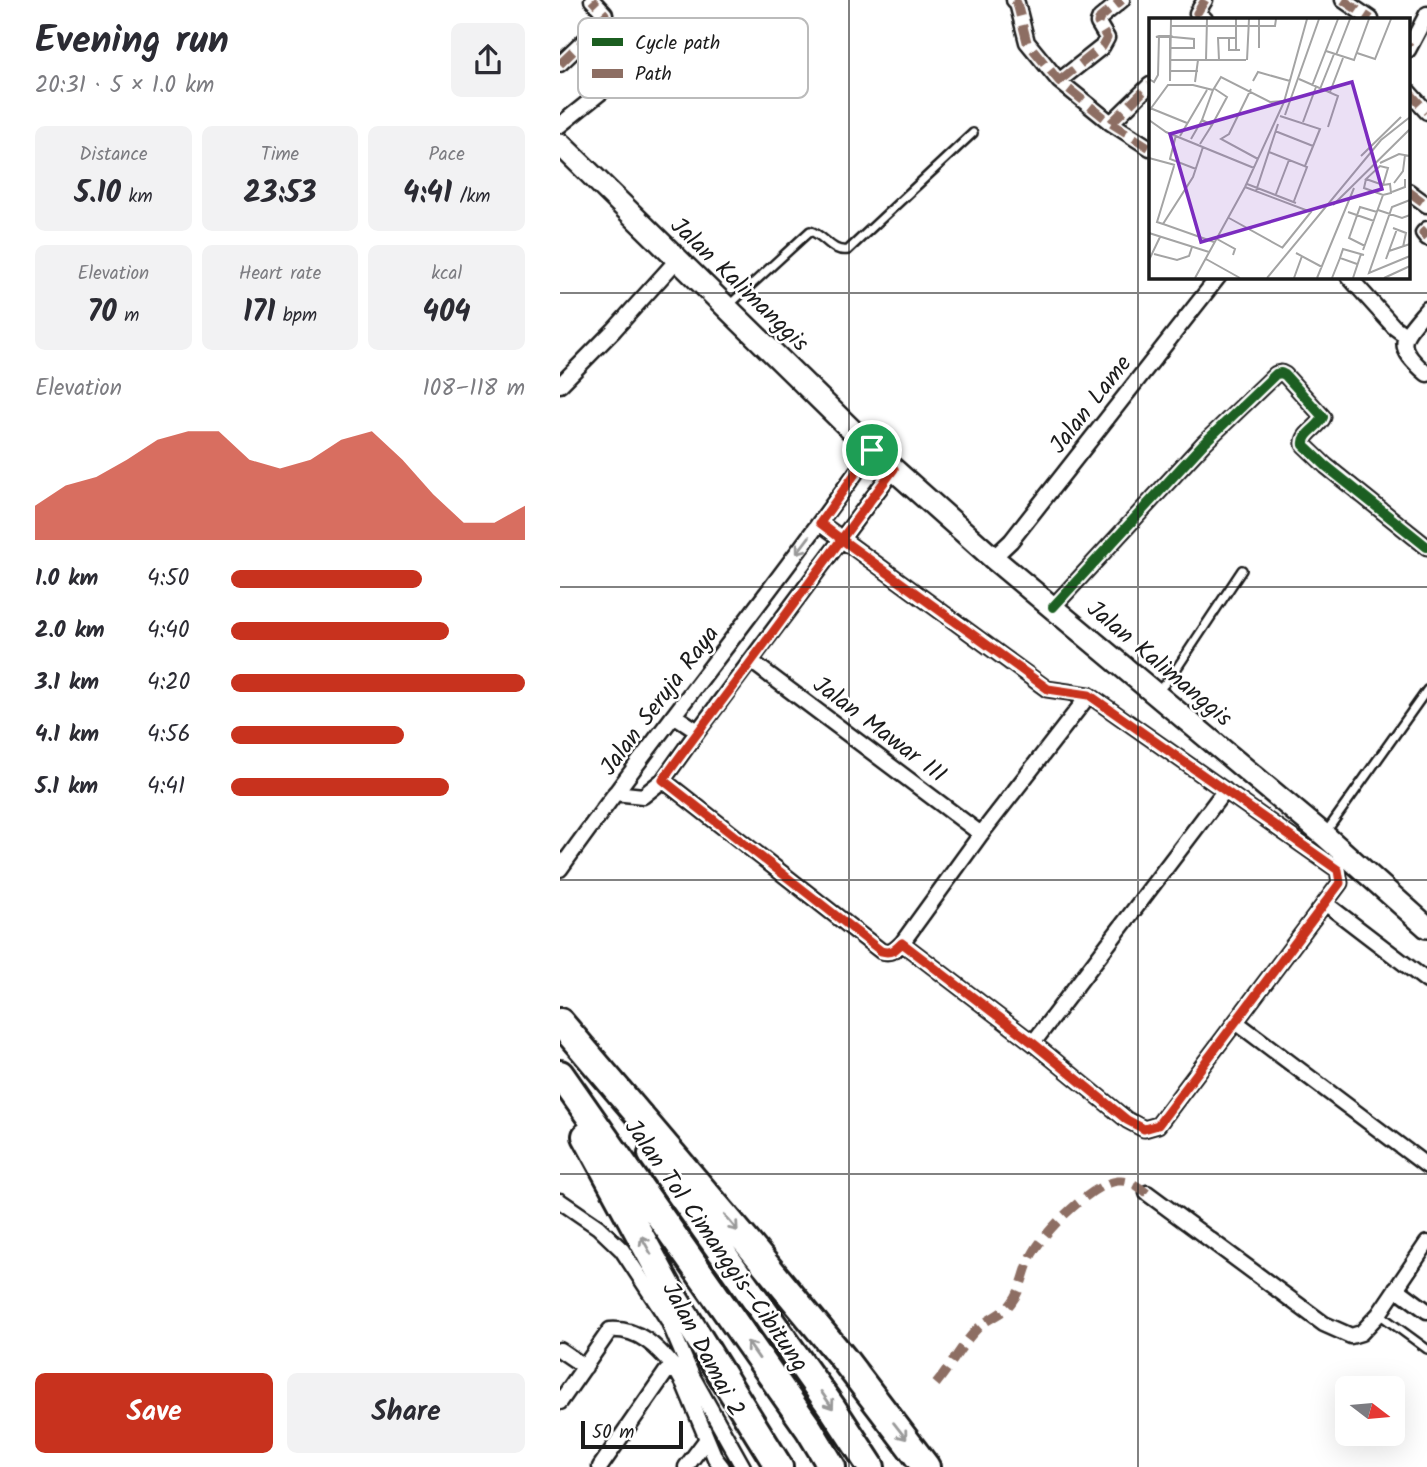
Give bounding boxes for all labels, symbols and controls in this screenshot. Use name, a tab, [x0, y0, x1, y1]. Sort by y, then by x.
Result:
text: Evening run	[35, 12, 229, 72]
legend	[578, 18, 808, 98]
inset map	[1149, 18, 1410, 278]
button: share	[451, 23, 525, 97]
text: Cycle path	[635, 29, 720, 59]
text: Path	[635, 60, 672, 90]
text: 20:31 · 5 × 1.0 km	[35, 68, 214, 104]
text: Distance	[79, 140, 147, 170]
text: Time	[261, 140, 299, 170]
text: Pace	[429, 140, 465, 170]
text: 5.10	[74, 170, 121, 218]
text: 23:53	[244, 170, 316, 218]
text: 4:41	[403, 170, 452, 218]
text: km	[121, 182, 153, 212]
text: /km	[452, 182, 490, 212]
street label: Jalan Kalimanggis	[660, 208, 818, 362]
text: Elevation	[77, 259, 149, 289]
text: Heart rate	[239, 259, 321, 289]
text: kcal	[431, 259, 462, 289]
text: 70	[87, 289, 117, 337]
text: 171	[243, 289, 275, 337]
text: 404	[423, 289, 471, 337]
text: m	[117, 301, 139, 331]
text: bpm	[275, 301, 317, 331]
street label: Jalan Lame	[1040, 347, 1142, 463]
text: Elevation	[35, 371, 122, 407]
text: 108–118 m	[423, 371, 525, 407]
pin	[842, 420, 902, 480]
icon: arrive	[853, 431, 891, 469]
one-way arrow	[796, 535, 811, 554]
text: 1.0 km	[35, 561, 98, 597]
text: 4:50	[147, 561, 189, 597]
street label: Jalan Kalimanggis	[1077, 591, 1241, 737]
text: 2.0 km	[35, 613, 105, 649]
text: 4:40	[147, 613, 190, 649]
street label: Jalan Seruja Raya	[591, 617, 730, 784]
text: 3.1 km	[35, 665, 99, 701]
text: 4:20	[147, 665, 190, 701]
street label: Jalan Mawar III	[804, 667, 955, 794]
text: 4.1 km	[35, 717, 99, 753]
text: 4:56	[147, 717, 190, 753]
text: 5.1 km	[35, 769, 98, 805]
text: 4:41	[147, 769, 185, 805]
street label: Jalan Tol Cimanggis–Cibitung	[613, 1111, 818, 1380]
one-way arrow	[723, 1214, 739, 1232]
one-way arrow	[639, 1236, 653, 1256]
street label: Jalan Damai 2	[651, 1275, 755, 1424]
one-way arrow	[746, 1341, 760, 1360]
button: Save	[35, 1373, 273, 1453]
button: Share	[287, 1373, 525, 1453]
north arrow	[1335, 1376, 1405, 1446]
map controls	[1335, 1376, 1405, 1446]
one-way arrow	[820, 1390, 834, 1409]
scale bar	[581, 1418, 682, 1450]
text: 50 m	[592, 1418, 634, 1448]
one-way arrow	[892, 1422, 907, 1440]

